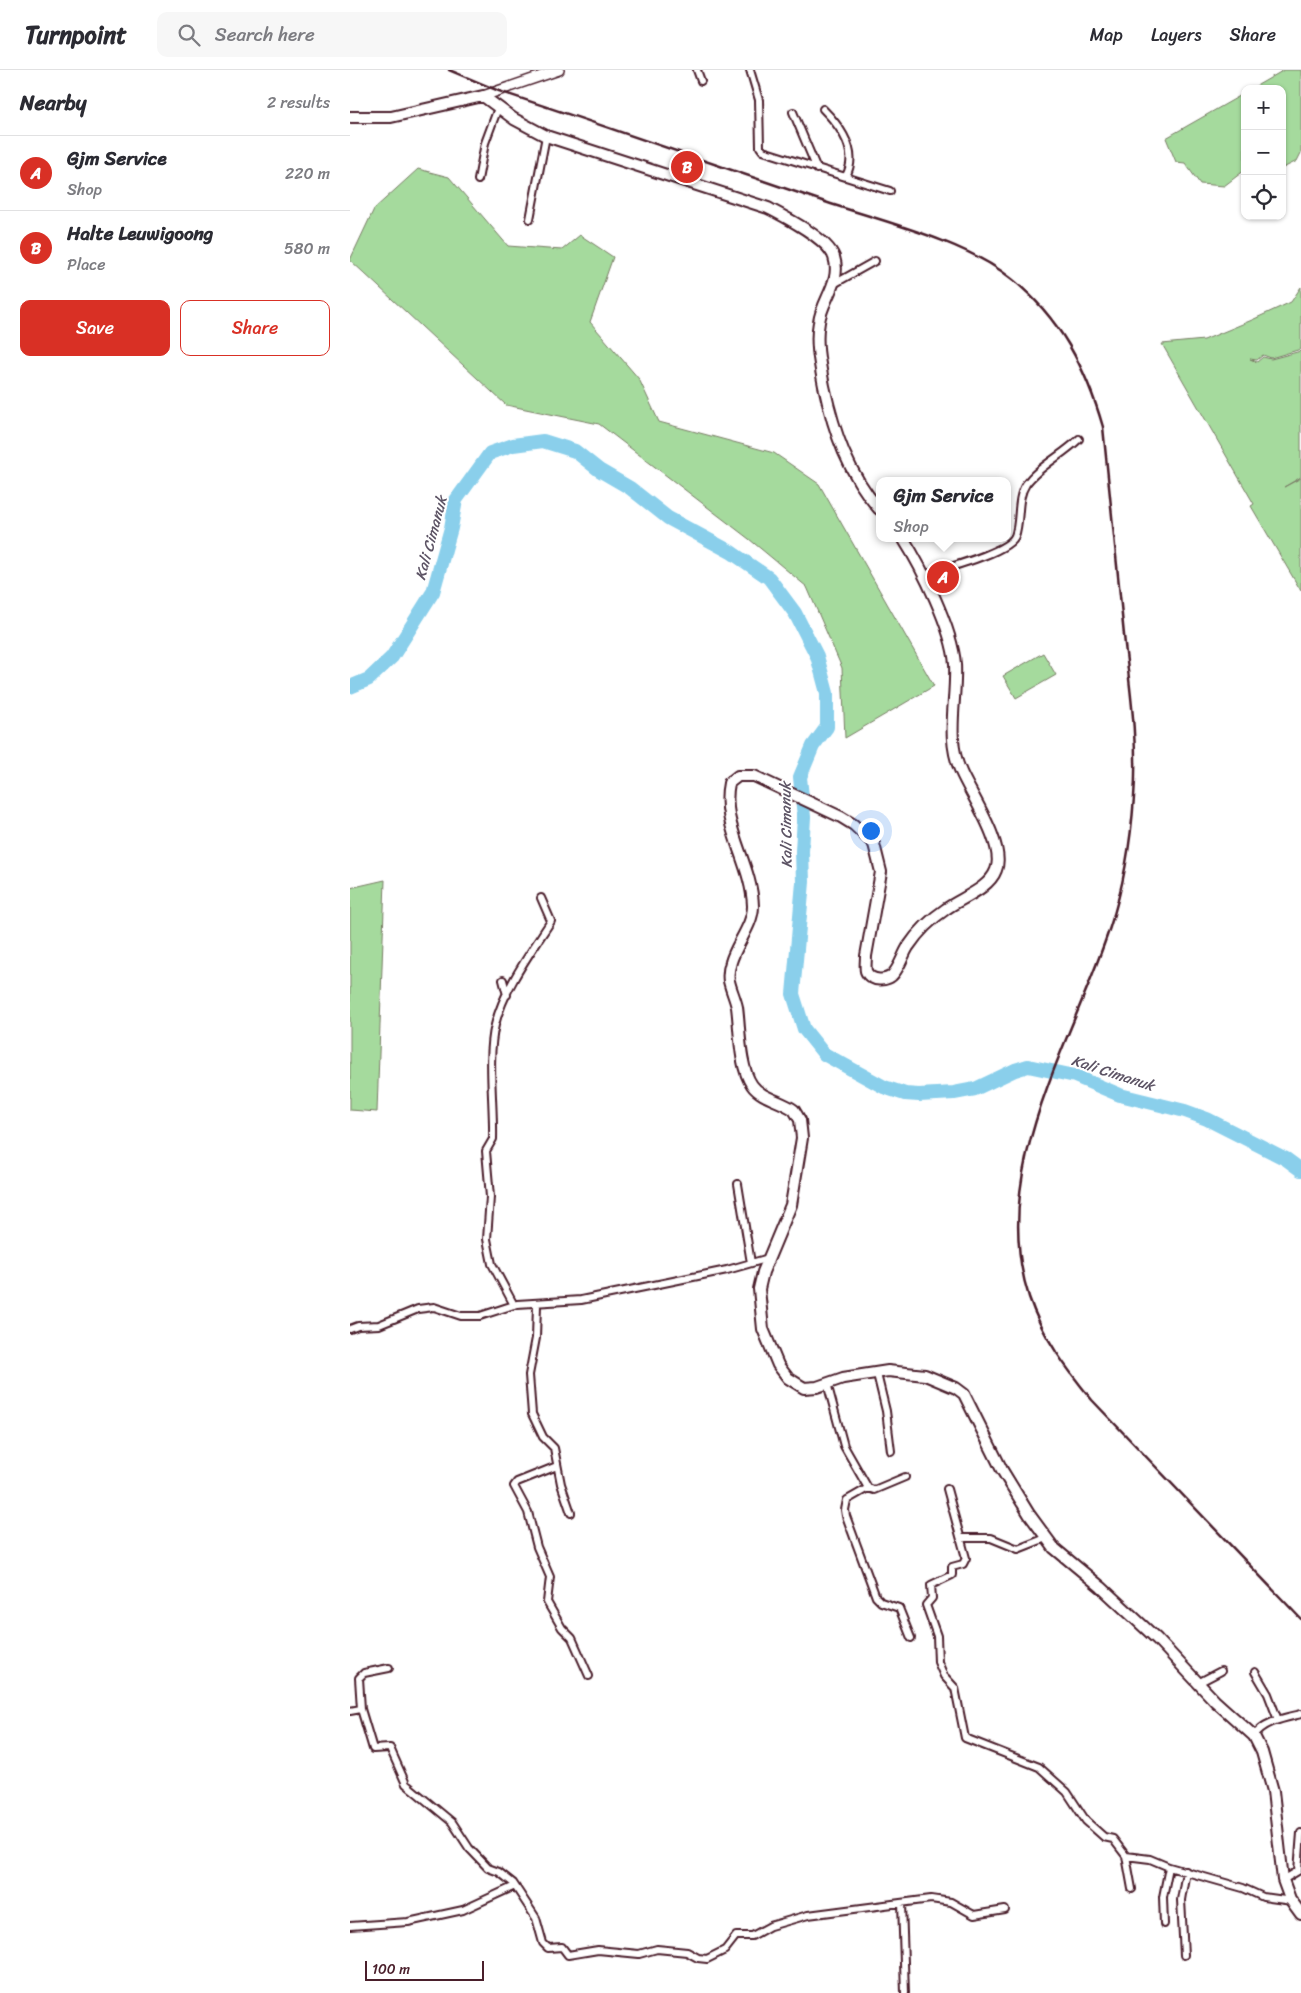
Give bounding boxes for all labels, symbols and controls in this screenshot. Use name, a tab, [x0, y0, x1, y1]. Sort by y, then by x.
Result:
search box	[157, 12, 507, 57]
text: Turnpoint	[25, 14, 127, 56]
text: Search here	[215, 18, 315, 51]
text: Map	[1090, 19, 1123, 51]
text: Layers	[1151, 19, 1202, 51]
text: Share	[1230, 19, 1276, 51]
icon: search	[175, 21, 203, 49]
text: Nearby	[20, 84, 86, 122]
map controls	[1241, 85, 1286, 220]
button: +	[1241, 85, 1286, 130]
text: 2 results	[267, 88, 330, 117]
button: −	[1241, 130, 1286, 175]
text: Gjm Service	[67, 142, 167, 175]
pin: B	[671, 148, 703, 186]
text: A	[31, 159, 41, 188]
text: 220 m	[285, 159, 330, 188]
text: Shop	[67, 175, 102, 204]
button: locate	[1241, 175, 1286, 220]
text: Halte Leuwigoong	[67, 217, 213, 250]
text: B	[31, 234, 41, 263]
text: 580 m	[284, 234, 330, 263]
text: Place	[67, 250, 106, 279]
button: Save	[20, 300, 170, 356]
button: Share	[180, 300, 330, 356]
popup	[876, 477, 1011, 542]
text: Gjm Service	[894, 479, 993, 512]
water label: Kali Cimanuk	[407, 491, 455, 583]
text: Shop	[894, 512, 929, 541]
pin: A	[927, 558, 959, 596]
water label: Kali Cimanuk	[772, 780, 800, 868]
your location	[858, 818, 884, 844]
water label: Kali Cimanuk	[1068, 1047, 1160, 1099]
text: 100 m	[372, 1957, 410, 1982]
scale bar	[365, 1958, 484, 1981]

